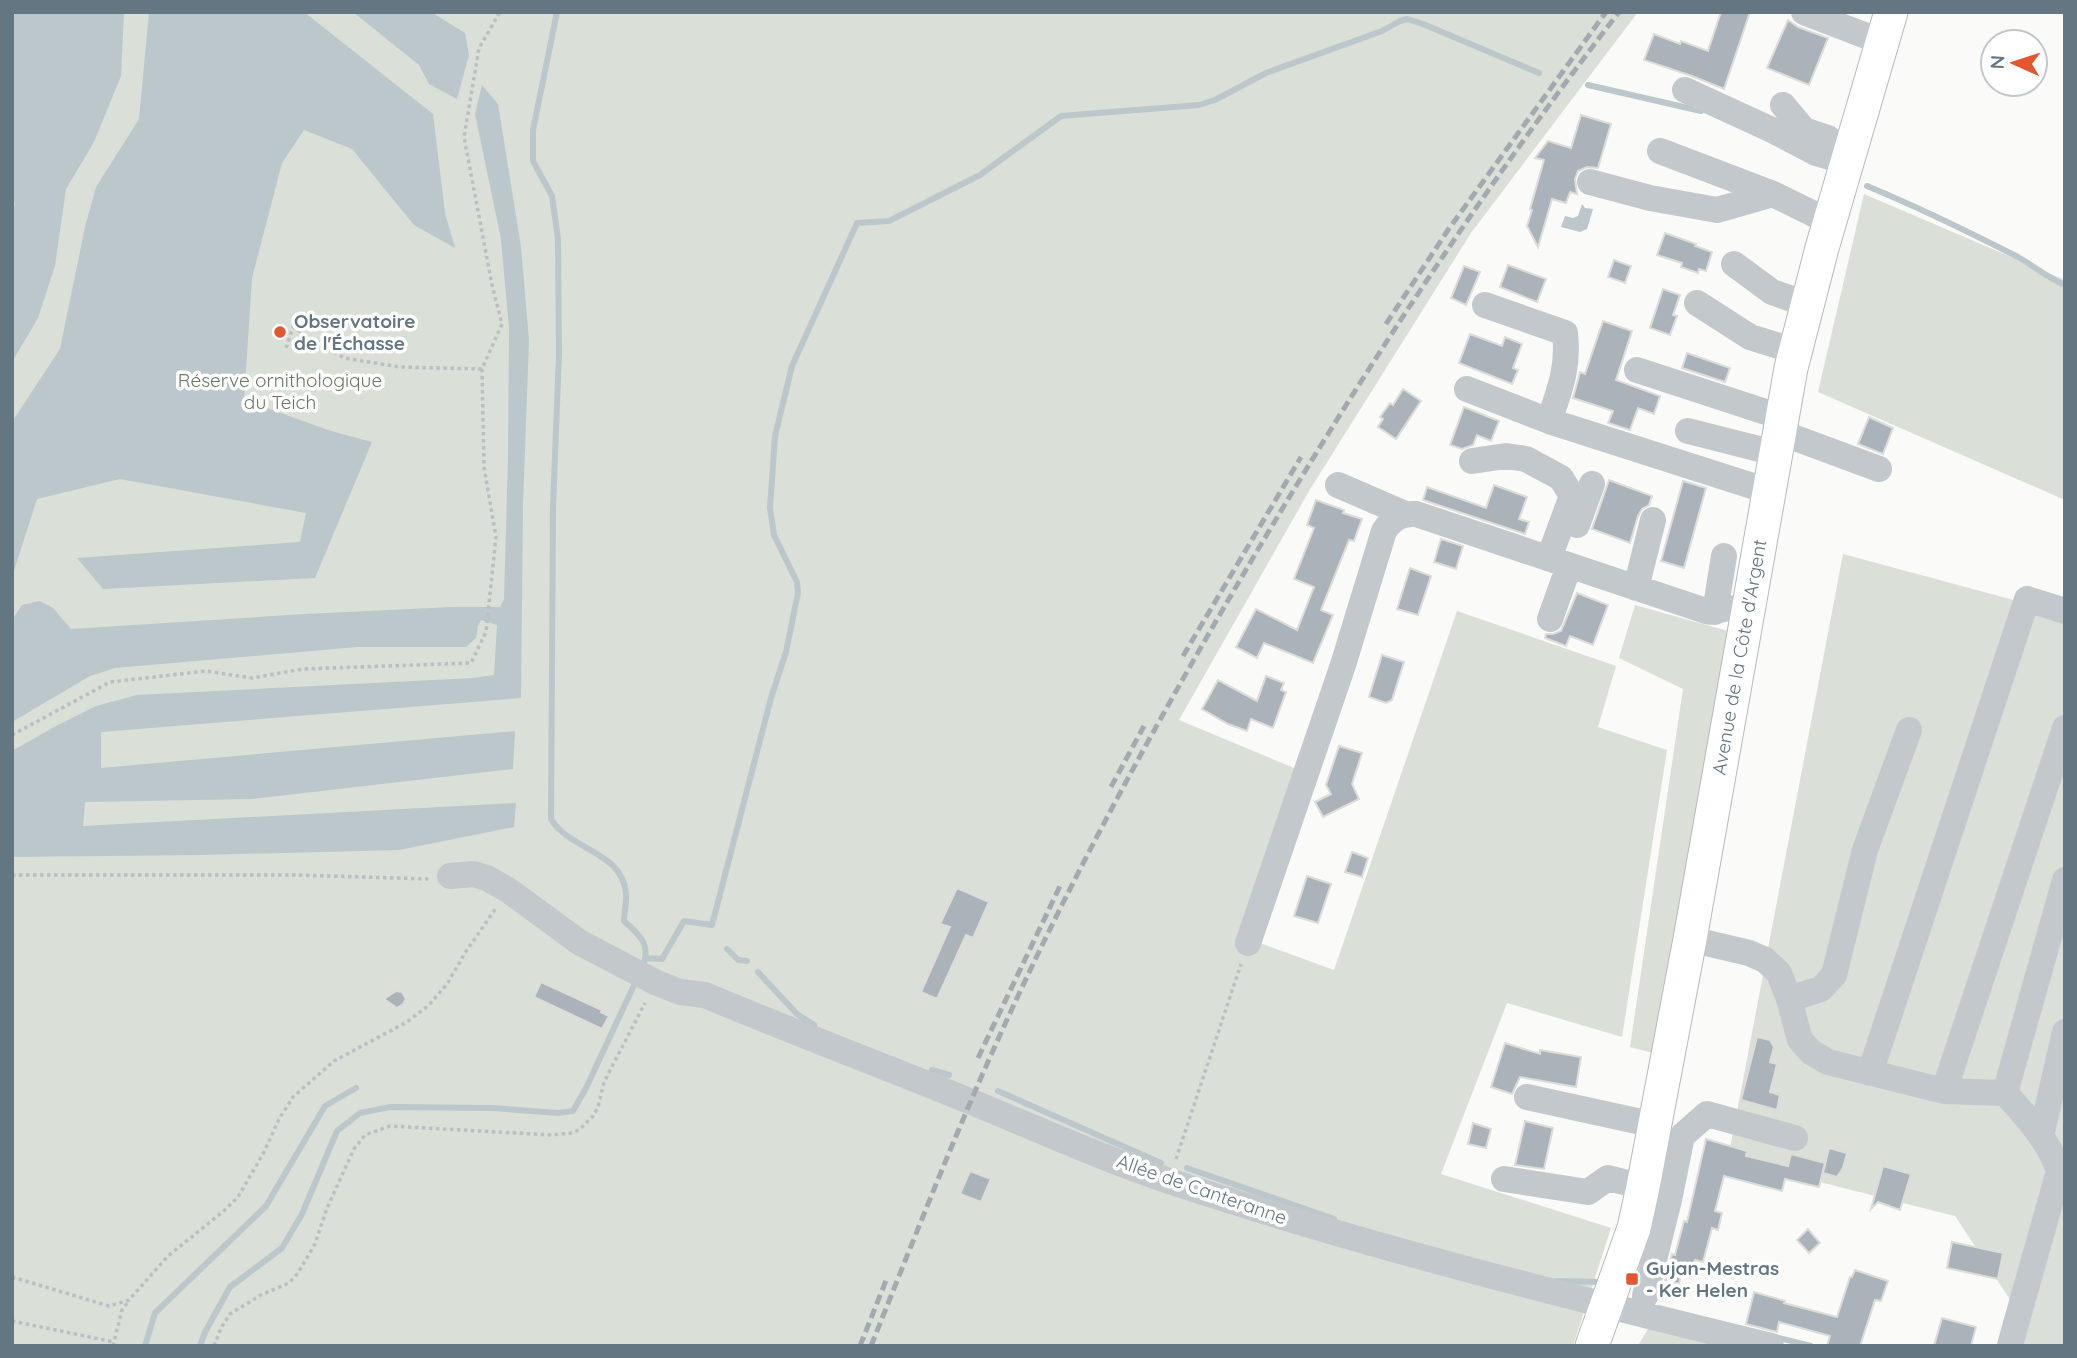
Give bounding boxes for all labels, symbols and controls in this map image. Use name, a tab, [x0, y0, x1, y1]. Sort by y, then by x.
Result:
north arrow	[1979, 28, 2049, 98]
text: N	[1985, 55, 2009, 70]
place label: Observatoire de l'Échasse	[294, 309, 416, 355]
marker: Observatoire de l'Échasse	[272, 324, 288, 340]
park label: Réserve ornithologique du Teich	[178, 368, 382, 414]
street label: Avenue de la Côte d'Argent	[1706, 537, 1772, 777]
street label: Allée de Canteranne	[1114, 1149, 1290, 1229]
place label: Gujan-Mestras - Ker Helen	[1646, 1256, 1779, 1302]
marker: Gujan-Mestras - Ker Helen	[1624, 1271, 1640, 1287]

